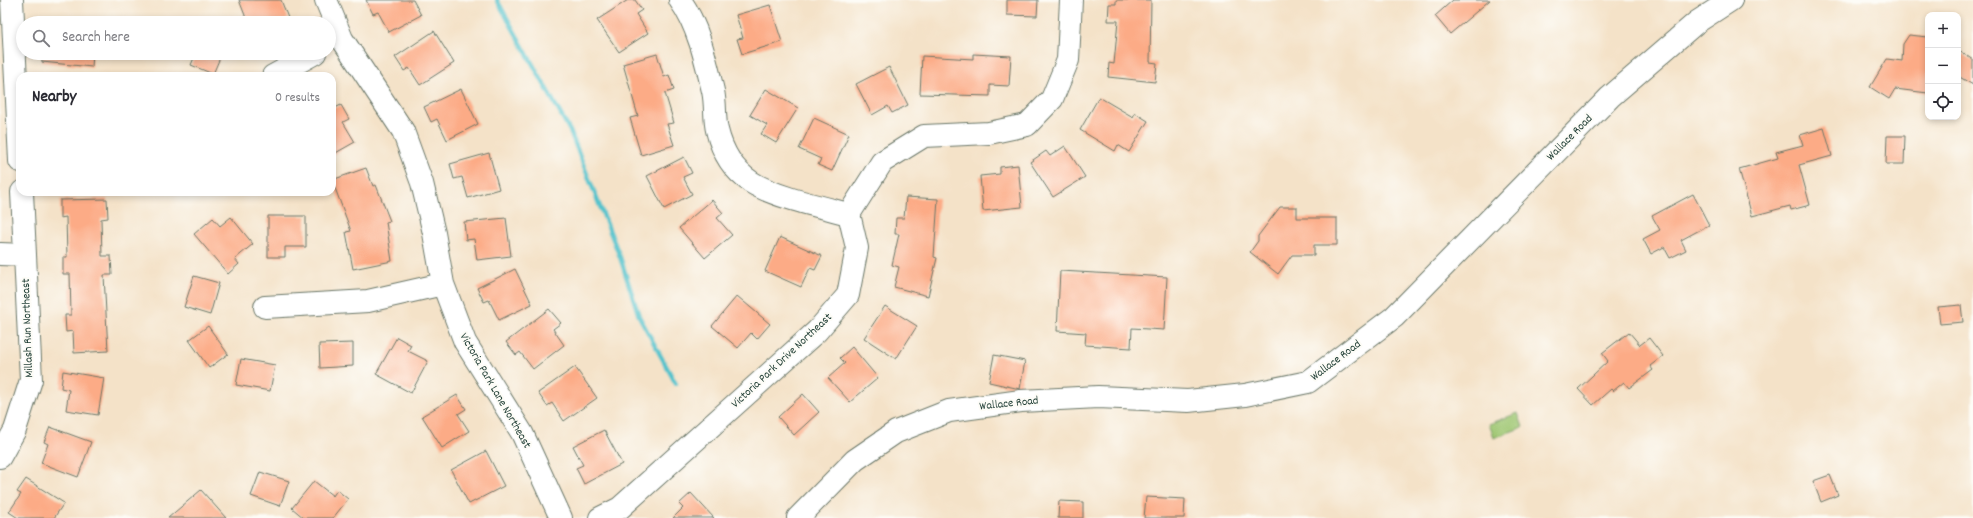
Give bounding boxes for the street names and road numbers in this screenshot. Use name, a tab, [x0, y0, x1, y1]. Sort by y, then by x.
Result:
street label: Wallace Road	[1543, 111, 1597, 165]
street label: Millash Run Northeast	[18, 278, 38, 378]
street label: Victoria Park Drive Northeast	[728, 309, 837, 412]
street label: Victoria Park Lane Northeast	[455, 330, 535, 452]
street label: Wallace Road	[1307, 336, 1365, 386]
street label: Wallace Road	[979, 392, 1039, 416]

